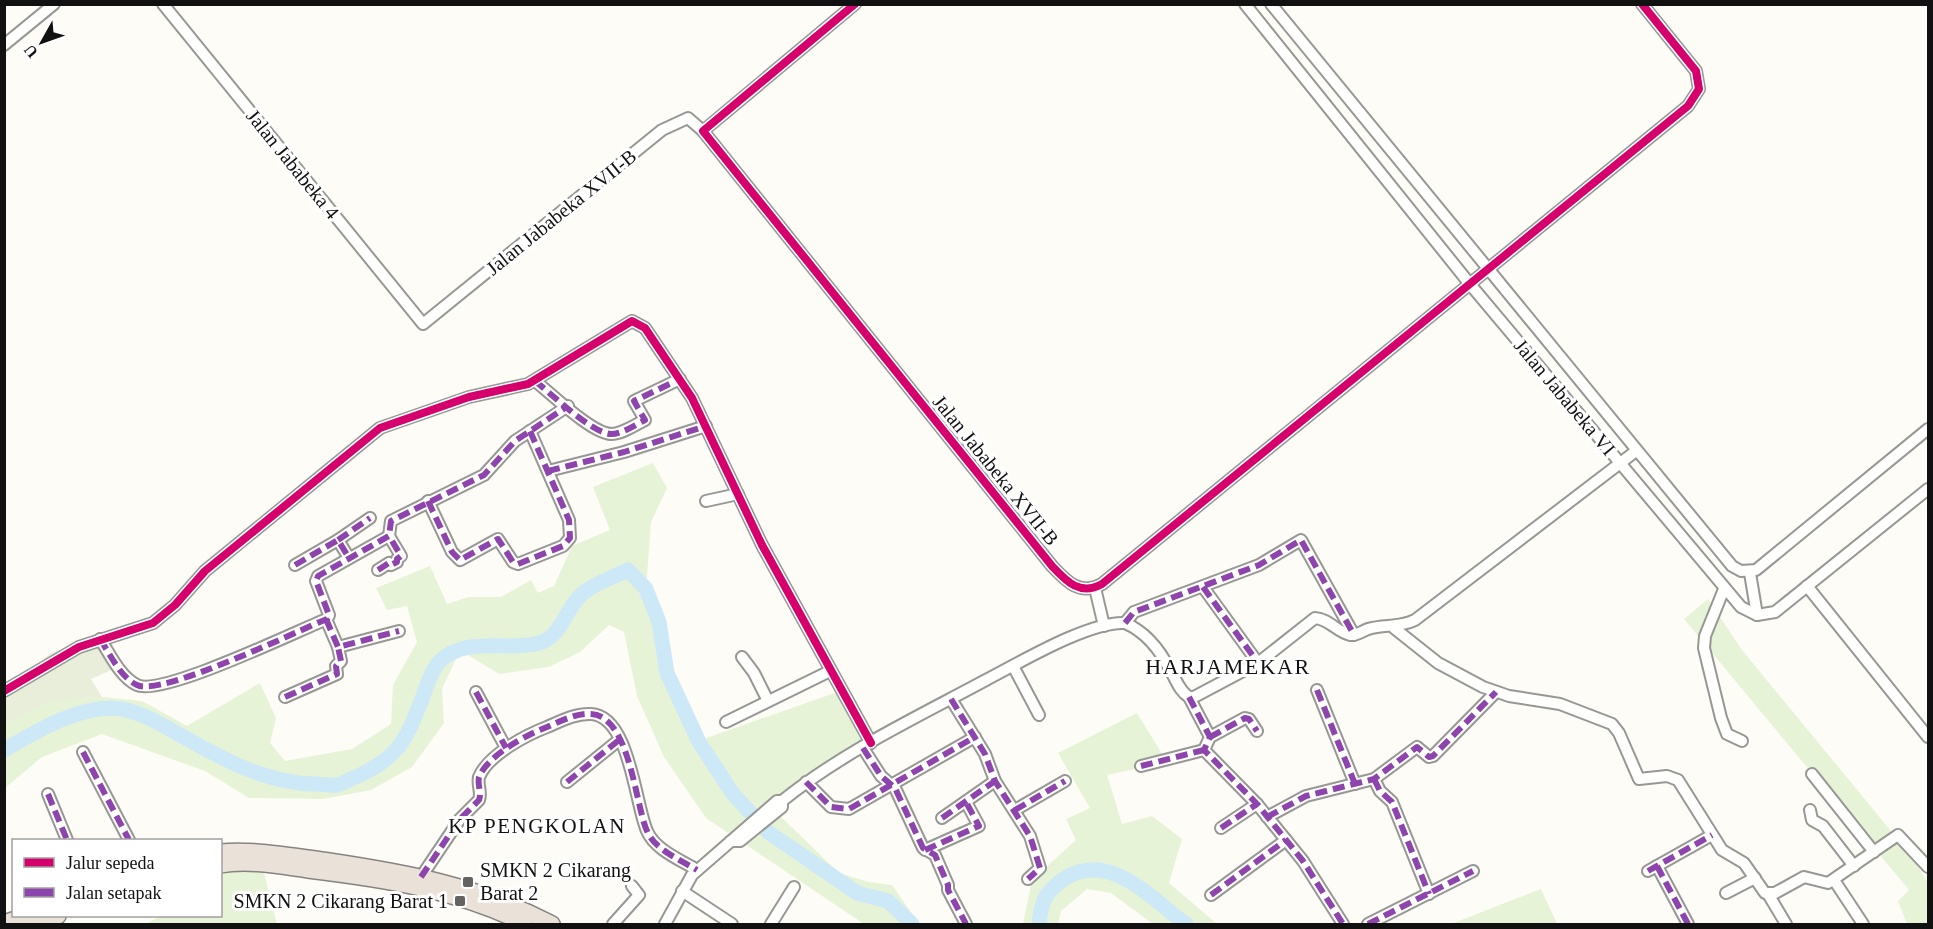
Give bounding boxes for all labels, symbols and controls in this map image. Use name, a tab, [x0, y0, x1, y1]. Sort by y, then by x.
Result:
north arrow	[12, 12, 72, 72]
text: U	[20, 41, 41, 61]
street label: Jalan Jababeka 4	[242, 105, 344, 223]
street label: Jalan Jababeka XVII-B	[482, 145, 640, 279]
street label: Jalan Jababeka VI	[1510, 334, 1620, 460]
street label: Jalan Jababeka XVII-B	[929, 391, 1063, 549]
district label: HARJAMEKAR	[1145, 654, 1311, 679]
district label: KP PENGKOLAN	[448, 814, 626, 838]
legend	[12, 839, 222, 917]
text: Jalur sepeda	[66, 853, 154, 873]
place label: SMKN 2 Cikarang Barat 2	[480, 859, 631, 904]
marker: SMKN 2 Cikarang Barat 2	[461, 875, 475, 889]
text: Jalan setapak	[66, 883, 161, 903]
place label: SMKN 2 Cikarang Barat 1	[234, 890, 448, 913]
marker: SMKN 2 Cikarang Barat 1	[453, 894, 467, 908]

